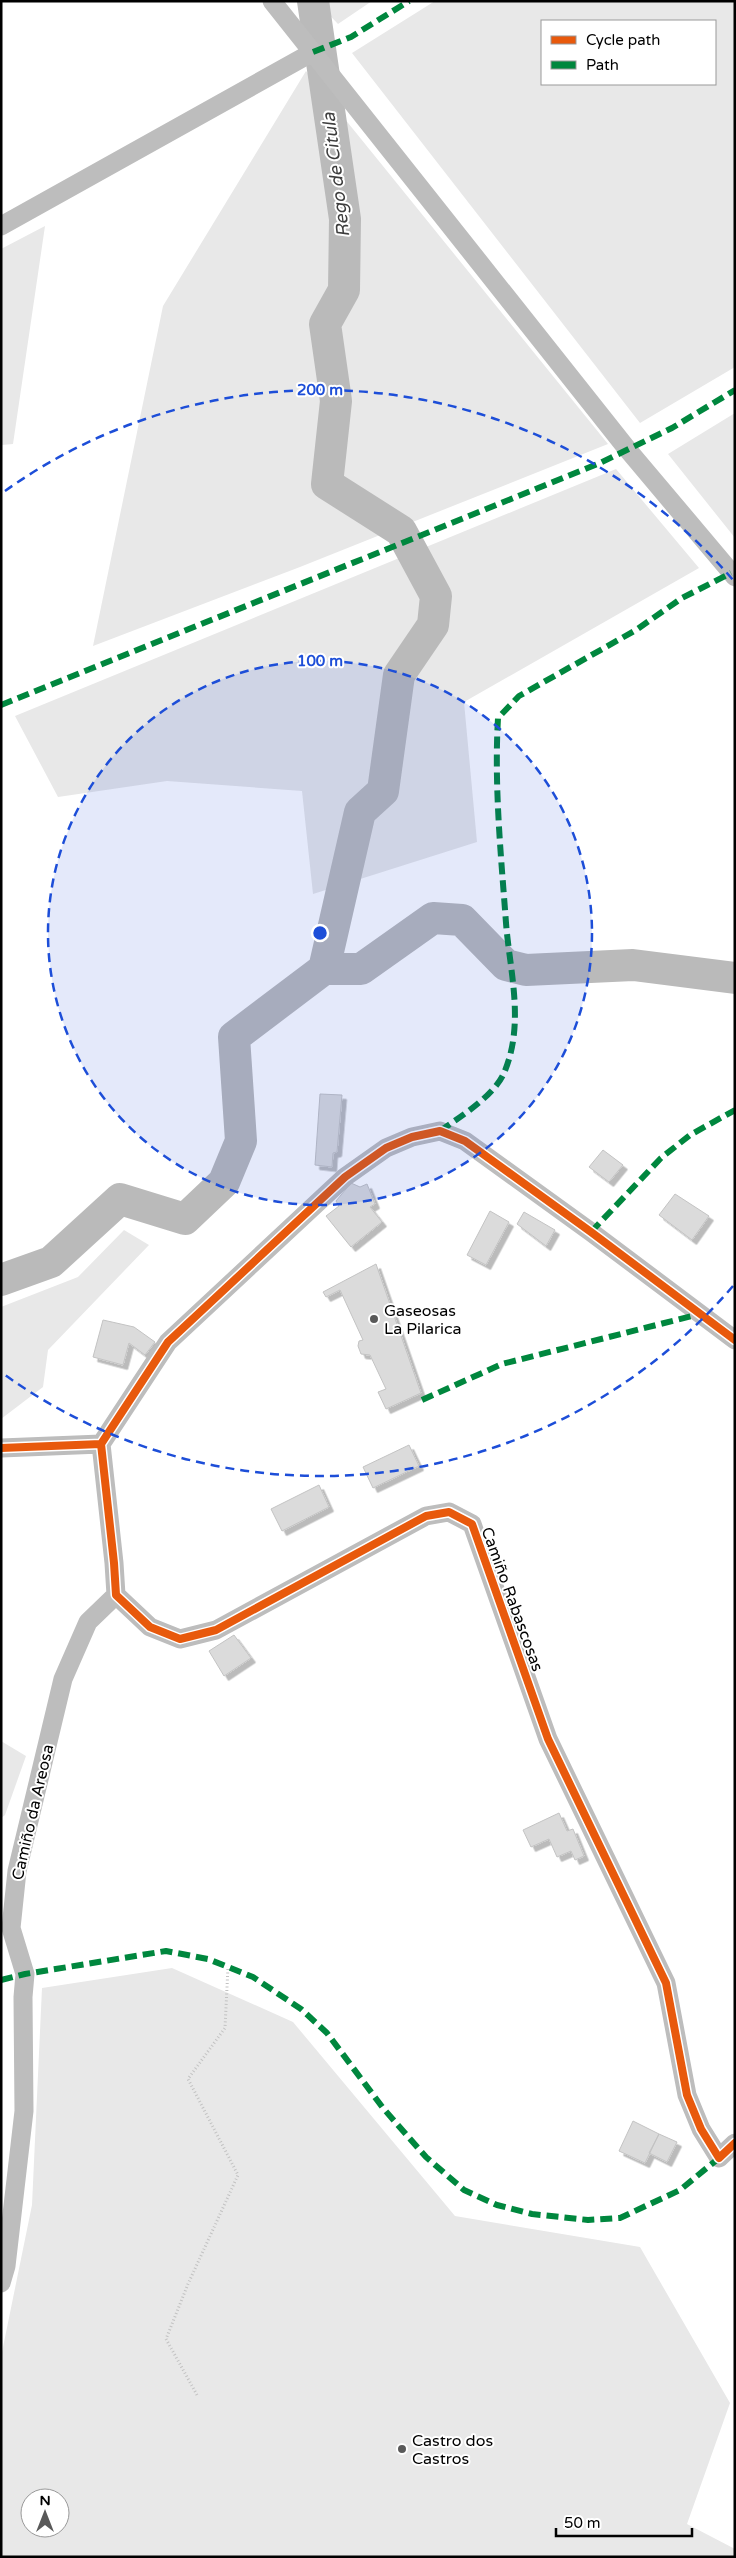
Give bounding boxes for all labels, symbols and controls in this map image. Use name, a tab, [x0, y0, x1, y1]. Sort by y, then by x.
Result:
legend	[541, 20, 716, 85]
text: Cycle path	[586, 31, 660, 49]
text: Path	[586, 56, 619, 74]
water label: Rego de Citula	[317, 110, 355, 239]
text: 200 m	[297, 381, 343, 399]
text: 100 m	[297, 652, 343, 670]
centre of rings	[311, 924, 329, 942]
place label: Gaseosas La Pilarica	[384, 1301, 462, 1339]
marker: Gaseosas La Pilarica	[368, 1313, 380, 1325]
street label: Camiño Rabascosas	[477, 1524, 547, 1674]
street label: Camiño da Areosa	[8, 1742, 58, 1882]
place label: Castro dos Castros	[412, 2431, 493, 2469]
marker: Castro dos Castros	[396, 2443, 408, 2455]
north arrow	[20, 2488, 70, 2538]
text: N	[39, 2492, 51, 2509]
scale bar	[556, 2506, 692, 2538]
text: 50 m	[564, 2514, 601, 2532]

